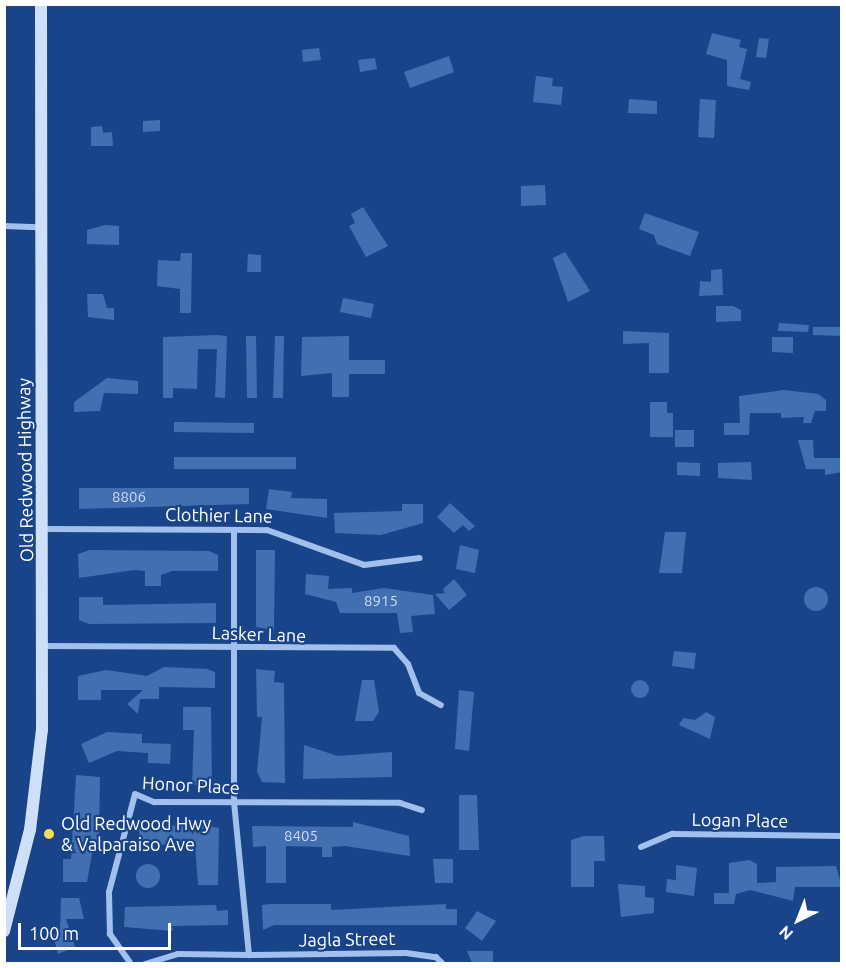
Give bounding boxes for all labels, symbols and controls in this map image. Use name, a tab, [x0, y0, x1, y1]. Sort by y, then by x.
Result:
street label: Old Redwood Highway	[13, 378, 37, 562]
house number: 8806	[112, 488, 146, 506]
street label: Clothier Lane	[165, 503, 273, 527]
house number: 8915	[364, 592, 398, 610]
street label: Lasker Lane	[211, 622, 307, 646]
street label: Honor Place	[142, 772, 240, 798]
street label: Logan Place	[691, 808, 789, 832]
place label: Old Redwood Hwy & Valparaiso Ave	[61, 813, 211, 856]
marker: Old Redwood Hwy & Valparaiso Ave	[42, 827, 56, 841]
house number: 8405	[284, 827, 318, 845]
north arrow	[768, 890, 828, 950]
scale bar	[21, 911, 174, 949]
text: 100 m	[29, 923, 79, 943]
text: N	[775, 923, 796, 944]
street label: Jagla Street	[298, 927, 396, 951]

